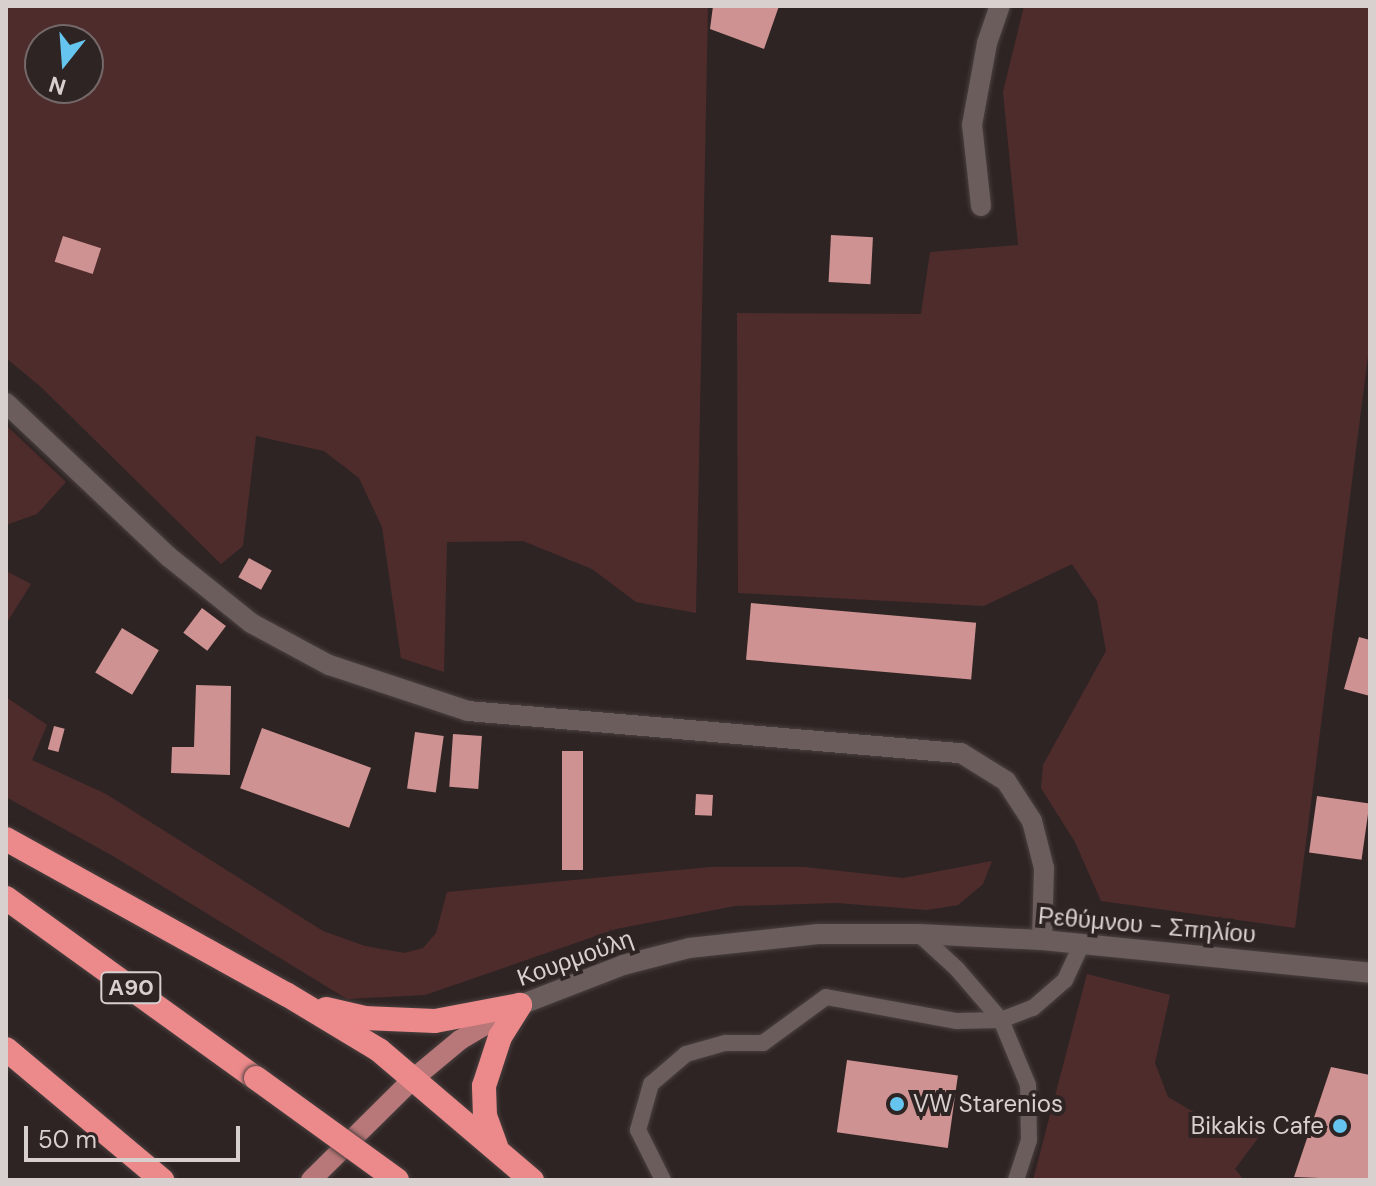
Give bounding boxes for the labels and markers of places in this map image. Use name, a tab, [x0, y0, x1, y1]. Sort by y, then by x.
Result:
place label: VW Starenios	[913, 1090, 1063, 1118]
marker: VW Starenios	[888, 1095, 906, 1113]
place label: Bikakis Cafe	[1191, 1112, 1324, 1140]
marker: Bikakis Cafe	[1331, 1117, 1349, 1135]

